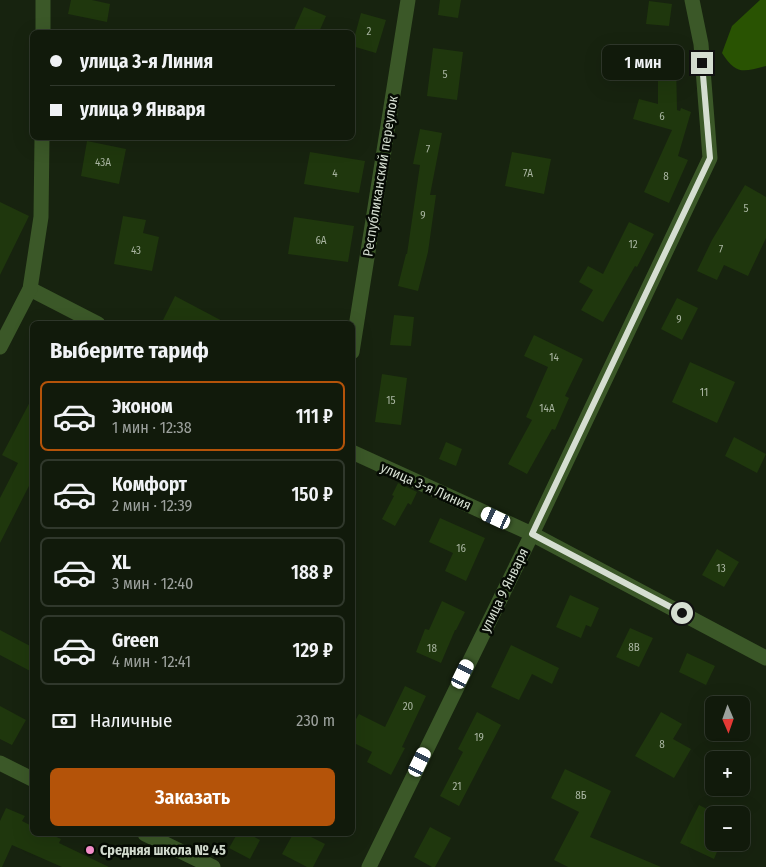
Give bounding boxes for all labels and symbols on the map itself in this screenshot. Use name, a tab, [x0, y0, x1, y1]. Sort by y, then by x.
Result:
house number: 2	[367, 25, 372, 38]
callout: 1 мин	[602, 46, 684, 80]
route end	[691, 52, 713, 74]
house number: 5	[442, 68, 448, 81]
street label: Республиканский переулок	[359, 94, 402, 258]
house number: 6	[659, 110, 665, 123]
house number: 7	[426, 143, 431, 156]
house number: 43А	[95, 156, 111, 169]
house number: 4	[332, 167, 338, 180]
house number: 7А	[523, 167, 533, 180]
house number: 8	[663, 170, 669, 183]
house number: 5	[743, 202, 749, 215]
house number: 9	[420, 209, 426, 222]
house number: 6А	[315, 234, 327, 247]
house number: 12	[628, 238, 638, 251]
house number: 7	[719, 243, 724, 256]
house number: 43	[131, 244, 141, 257]
house number: 9	[676, 313, 682, 326]
house number: 14	[549, 351, 559, 364]
house number: 11	[700, 386, 708, 399]
house number: 15	[386, 394, 396, 407]
house number: 14А	[539, 402, 555, 415]
street label: улица 3-я Линия	[378, 459, 474, 514]
car	[479, 505, 512, 531]
house number: 16	[456, 542, 466, 555]
street label: улица 9 Января	[477, 545, 532, 635]
house number: 13	[716, 562, 726, 575]
route start	[671, 602, 693, 624]
house number: 8В	[628, 641, 640, 654]
house number: 18	[427, 642, 437, 655]
car	[449, 657, 476, 691]
north arrow	[705, 696, 750, 741]
house number: 20	[403, 700, 414, 713]
house number: 19	[474, 731, 484, 744]
house number: 8	[659, 738, 665, 751]
car	[406, 745, 433, 779]
house number: 21	[453, 780, 461, 793]
house number: 8Б	[575, 789, 587, 802]
place label: Средняя школа № 45	[100, 842, 226, 859]
marker: Средняя школа № 45	[84, 844, 96, 856]

